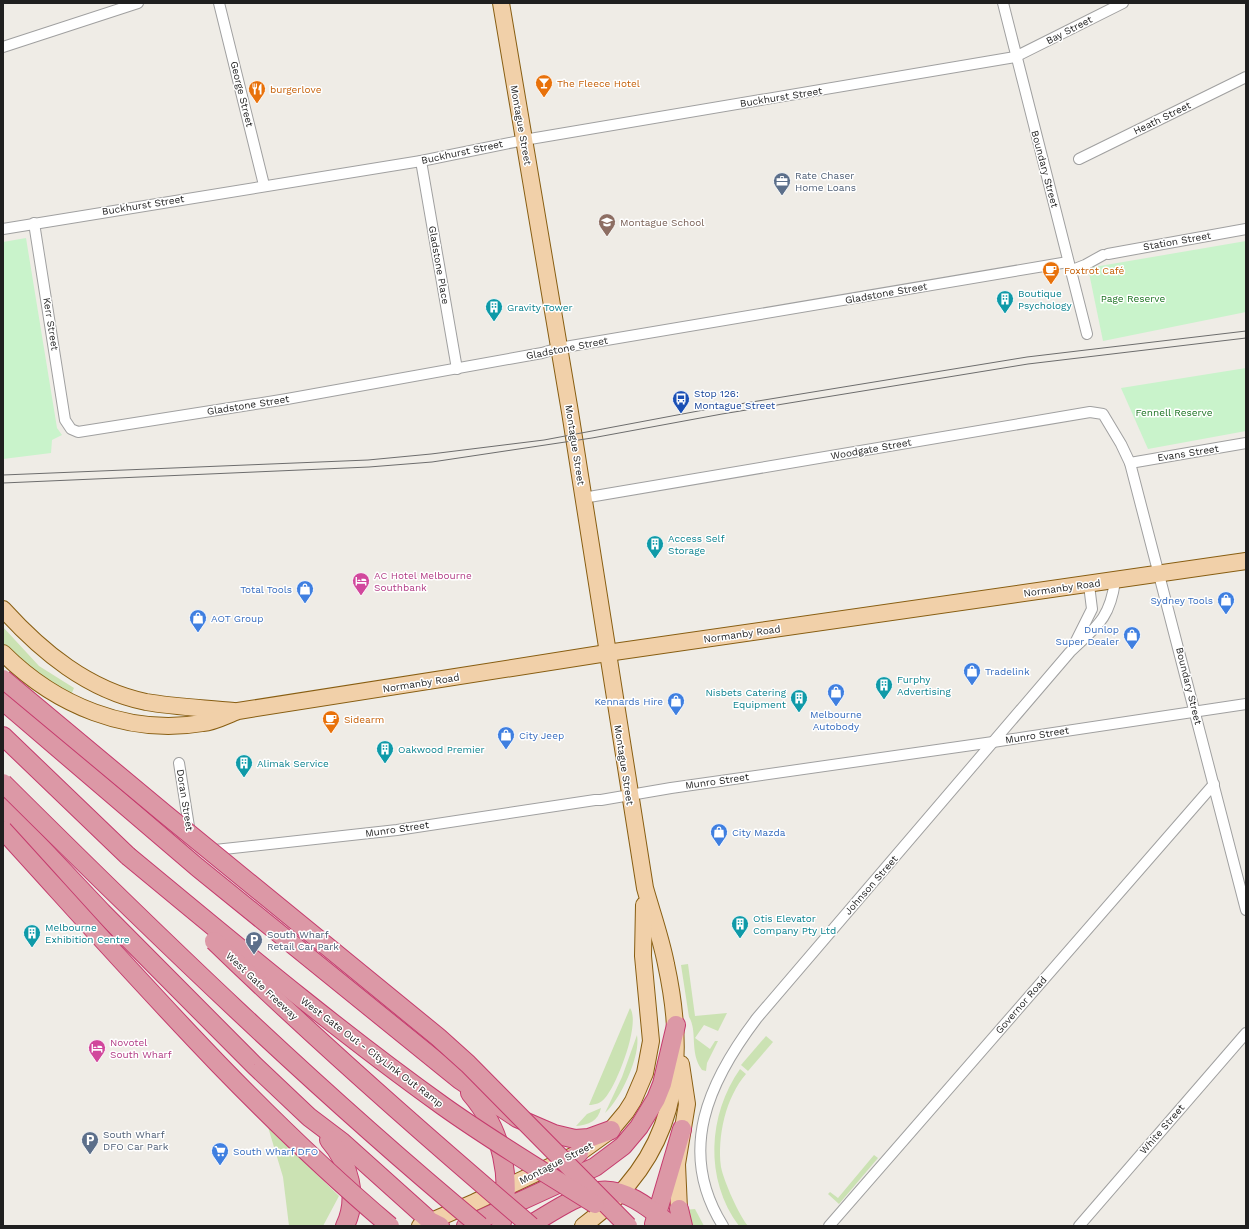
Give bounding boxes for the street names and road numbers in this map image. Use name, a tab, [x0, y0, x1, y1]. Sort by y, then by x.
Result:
street label: Bay Street	[1044, 13, 1095, 46]
street label: George Street	[229, 60, 256, 129]
street label: Montague Street	[509, 84, 534, 167]
street label: Buckhurst Street	[739, 85, 824, 109]
street label: Heath Street	[1132, 99, 1193, 137]
street label: Boundary Street	[1029, 129, 1061, 210]
street label: Buckhurst Street	[420, 138, 505, 166]
street label: Buckhurst Street	[101, 193, 186, 217]
street label: Gladstone Place	[427, 225, 451, 305]
street label: Station Street	[1142, 229, 1213, 252]
street label: Gladstone Street	[844, 280, 929, 306]
street label: Kerr Street	[41, 297, 61, 352]
street label: Gladstone Street	[525, 335, 610, 361]
street label: Gladstone Street	[206, 393, 291, 417]
street label: Montague Street	[563, 404, 587, 487]
street label: Woodgate Street	[830, 436, 913, 462]
street label: Evans Street	[1157, 443, 1220, 463]
street label: Normanby Road	[1023, 577, 1101, 599]
street label: Normanby Road	[703, 623, 781, 645]
street label: Boundary Street	[1174, 646, 1204, 727]
street label: Normanby Road	[382, 671, 460, 695]
street label: Montague Street	[612, 724, 636, 807]
street label: Munro Street	[1004, 724, 1070, 745]
street label: Doran Street	[175, 768, 195, 833]
street label: Munro Street	[684, 771, 750, 791]
street label: Munro Street	[364, 819, 430, 839]
street label: Johnson Street	[842, 853, 900, 917]
street label: West Gate Freeway	[224, 950, 301, 1023]
street label: Governor Road	[993, 974, 1049, 1036]
street label: West Gate Out - CityLink Out Ramp	[299, 995, 445, 1109]
street label: White Street	[1138, 1101, 1187, 1156]
street label: Montague Street	[517, 1139, 595, 1186]

